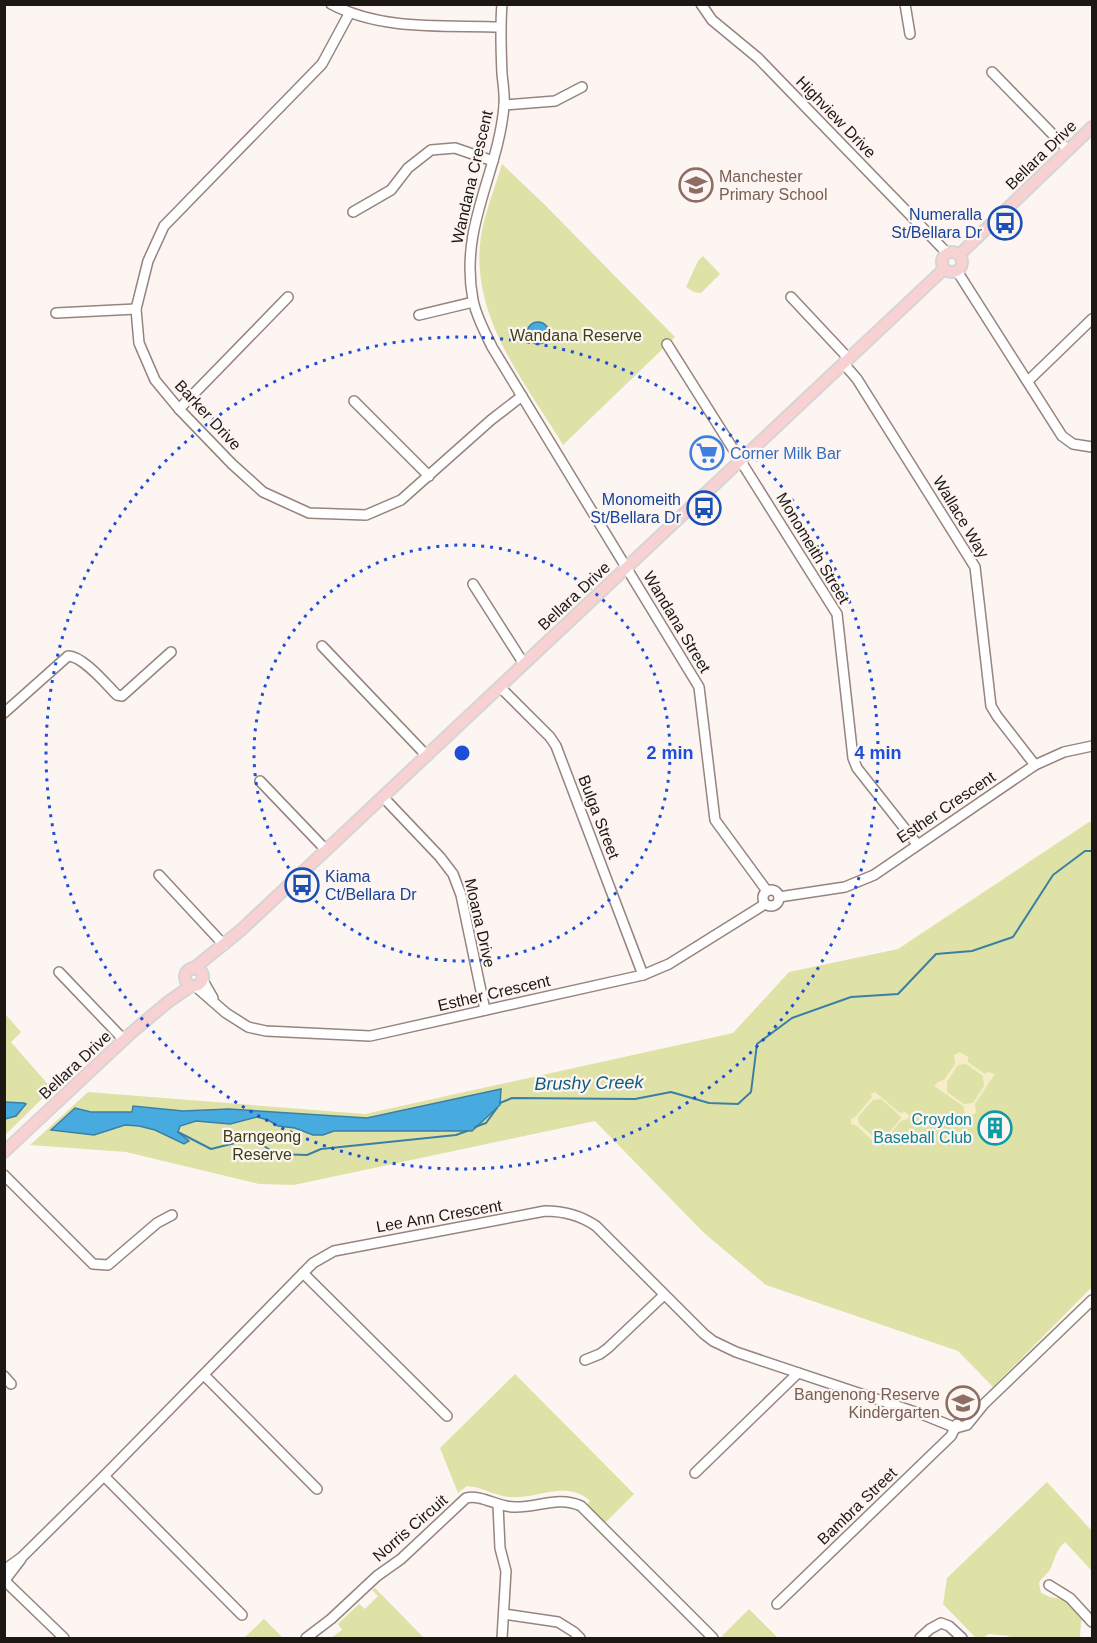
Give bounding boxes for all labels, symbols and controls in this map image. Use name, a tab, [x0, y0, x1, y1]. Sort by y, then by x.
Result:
street label: Highview Drive	[793, 73, 879, 161]
street label: Wandana Crescent	[448, 108, 496, 245]
street label: Bellara Drive	[1002, 117, 1080, 193]
school or university icon: Manchester Primary School	[678, 167, 714, 203]
place label: Manchester Primary School	[719, 168, 827, 203]
bus stop icon: Numeralla St/Bellara Dr	[987, 205, 1023, 241]
place label: Numeralla St/Bellara Dr	[891, 206, 983, 241]
park label: Wandana Reserve	[510, 327, 642, 344]
street label: Barker Drive	[171, 377, 245, 453]
supermarket icon: Corner Milk Bar	[689, 435, 725, 471]
place label: Corner Milk Bar	[730, 445, 842, 462]
street label: Wallace Way	[930, 473, 992, 561]
bus stop icon: Monomeith St/Bellara Dr	[686, 490, 722, 526]
street label: Monomeith Street	[773, 490, 853, 607]
place label: Monomeith St/Bellara Dr	[590, 491, 682, 526]
street label: Bellara Drive	[535, 558, 613, 633]
street label: Wandana Street	[640, 568, 714, 676]
centre of rings	[452, 743, 472, 763]
text: 2 min	[646, 743, 694, 763]
text: 4 min	[854, 743, 902, 763]
street label: Esther Crescent	[894, 768, 999, 846]
street label: Bulga Street	[575, 773, 623, 862]
bus stop icon: Kiama Ct/Bellara Dr	[284, 867, 320, 903]
place label: Kiama Ct/Bellara Dr	[325, 868, 417, 903]
street label: Moana Drive	[462, 877, 499, 969]
street label: Esther Crescent	[436, 972, 552, 1014]
street label: Bellara Drive	[36, 1027, 114, 1102]
water label: Brushy Creek	[534, 1072, 645, 1094]
building icon: Croydon Baseball Club	[977, 1110, 1013, 1146]
place label: Croydon Baseball Club	[873, 1111, 972, 1146]
park label: Barngeong Reserve	[223, 1128, 301, 1163]
street label: Lee Ann Crescent	[375, 1196, 504, 1235]
school or university icon: Bangenong Reserve Kindergarten	[945, 1385, 981, 1421]
place label: Bangenong Reserve Kindergarten	[794, 1386, 940, 1421]
street label: Bambra Street	[814, 1464, 900, 1548]
street label: Norris Circuit	[370, 1491, 451, 1565]

